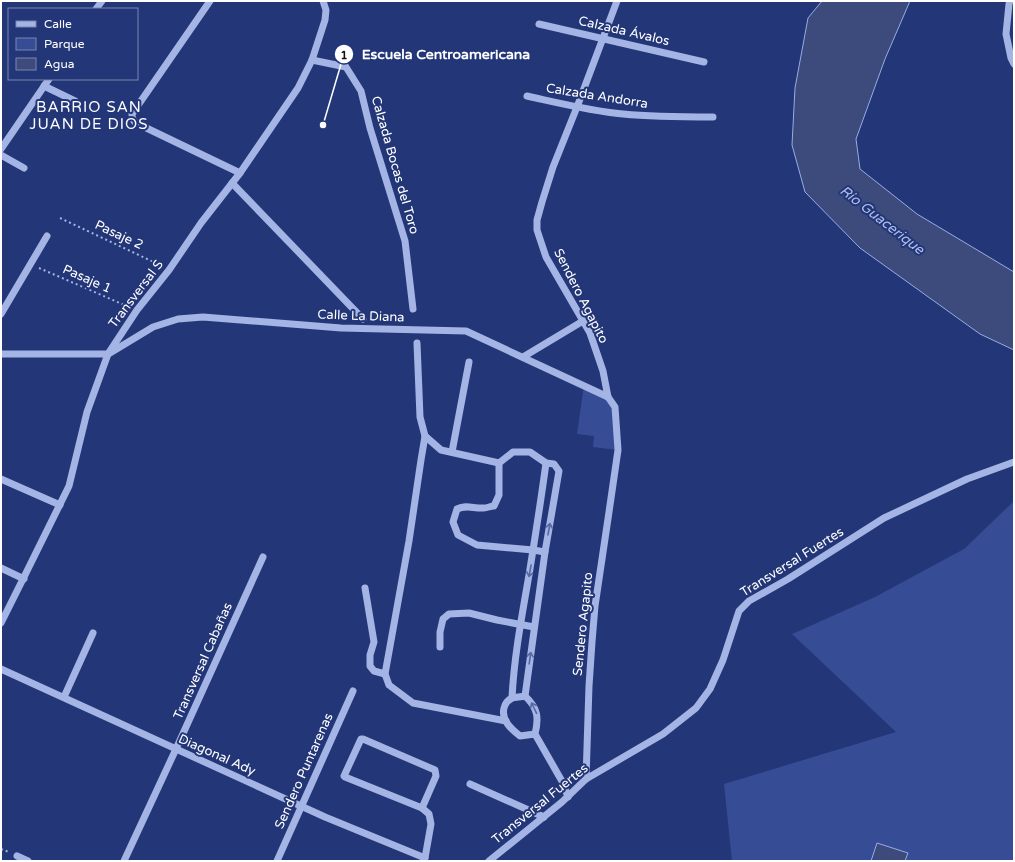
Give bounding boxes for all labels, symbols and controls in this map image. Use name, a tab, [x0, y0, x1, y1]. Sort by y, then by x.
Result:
legend	[8, 8, 138, 80]
street label: Calzada Ávalos	[577, 13, 671, 49]
text: Calle	[44, 17, 72, 31]
text: Parque	[44, 37, 85, 51]
callout: Escuela Centroamericana	[334, 41, 538, 67]
text: Escuela Centroamericana	[362, 46, 530, 63]
text: 1	[340, 48, 348, 62]
text: Agua	[44, 57, 74, 71]
street label: Calzada Andorra	[545, 80, 649, 112]
street label: Calzada Bocas del Toro	[368, 94, 422, 236]
district label: BARRIO SAN JUAN DE DIOS	[30, 98, 148, 133]
water label: Río Guacerique	[837, 182, 928, 259]
street label: Pasaje 2	[92, 217, 146, 253]
street label: Sendero Agapito	[550, 246, 612, 346]
street label: Transversal S	[105, 257, 167, 331]
street label: Pasaje 1	[60, 261, 114, 297]
street label: Calle La Diana	[317, 306, 405, 326]
one-way arrow	[545, 523, 553, 536]
street label: Transversal Fuertes	[737, 524, 847, 600]
one-way arrow	[525, 564, 533, 577]
street label: Sendero Agapito	[570, 571, 596, 677]
street label: Transversal Cabañas	[170, 600, 236, 722]
one-way arrow	[526, 652, 534, 665]
one-way arrow	[530, 702, 537, 714]
street label: Sendero Puntarenas	[271, 711, 337, 831]
street label: Diagonal Ady	[176, 731, 258, 779]
street label: Transversal Fuertes	[489, 760, 591, 848]

